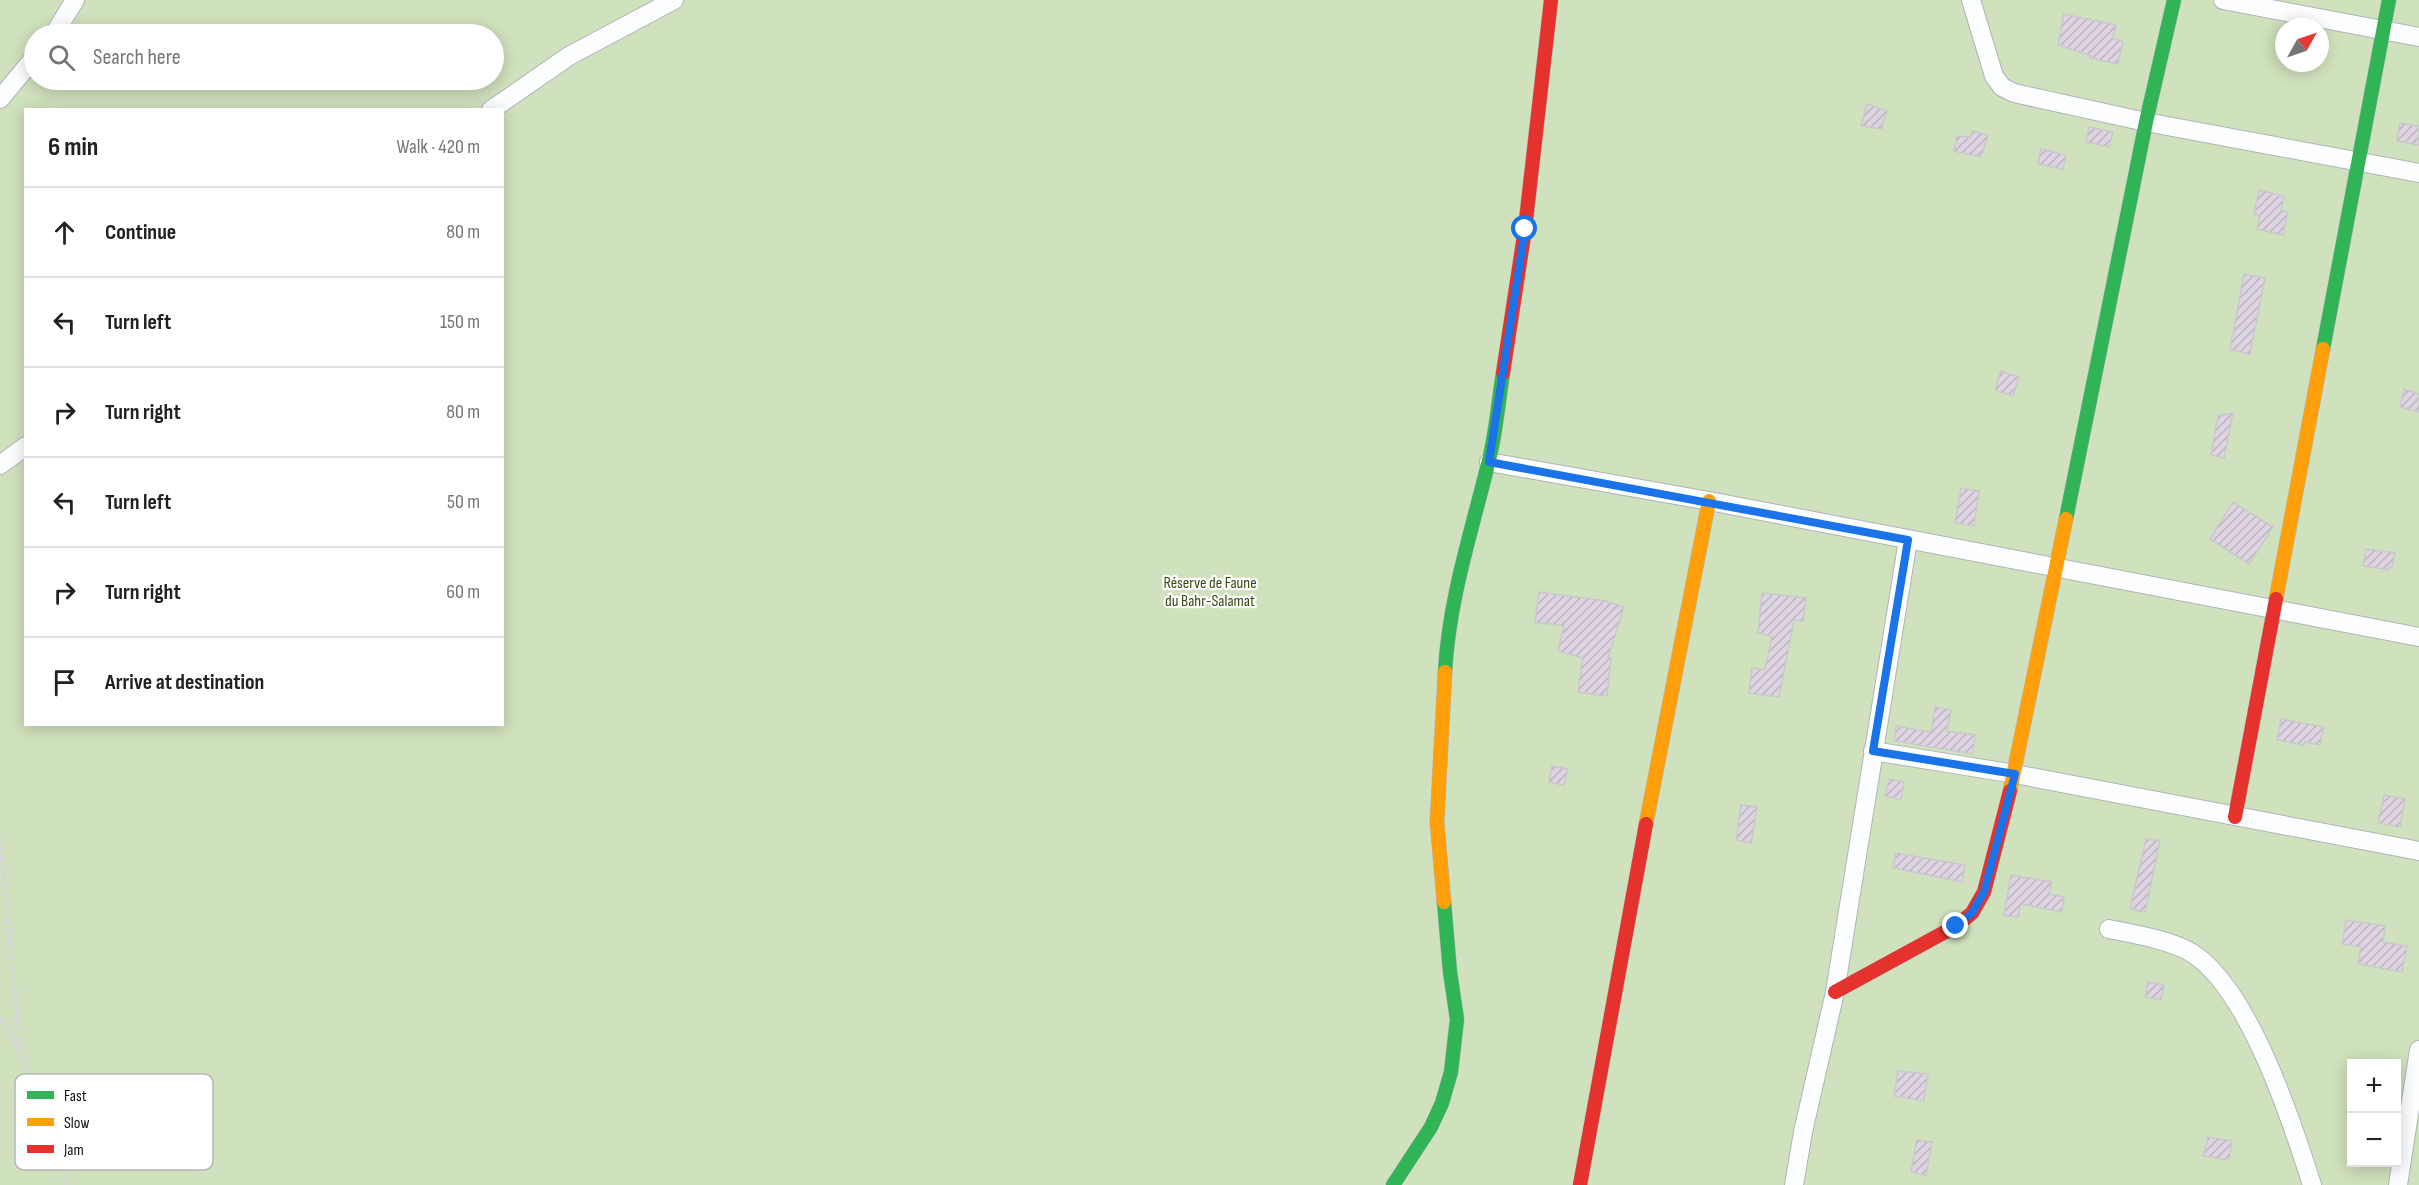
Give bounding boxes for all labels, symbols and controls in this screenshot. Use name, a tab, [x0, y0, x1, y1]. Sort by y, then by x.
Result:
north arrow	[2275, 18, 2329, 72]
search box	[24, 24, 504, 90]
icon: search	[45, 41, 78, 74]
text: Search here	[93, 44, 180, 71]
text: 6 min	[48, 132, 98, 163]
text: Walk · 420 m	[396, 135, 480, 159]
route start	[1511, 215, 1537, 241]
icon: ahead	[48, 216, 81, 249]
text: Continue	[105, 219, 176, 246]
text: 80 m	[446, 220, 480, 244]
icon: left	[48, 306, 81, 339]
text: Turn left	[105, 309, 171, 336]
text: 150 m	[440, 310, 480, 334]
icon: right	[48, 396, 81, 429]
text: Turn right	[105, 399, 181, 426]
text: 80 m	[446, 400, 480, 424]
icon: left	[48, 486, 81, 519]
text: Turn left	[105, 489, 171, 516]
text: 50 m	[447, 490, 480, 514]
park label: Réserve de Faune du Bahr-Salamat	[1163, 574, 1257, 611]
icon: right	[48, 576, 81, 609]
text: Turn right	[105, 579, 181, 606]
text: 60 m	[446, 580, 480, 604]
icon: arrive	[48, 666, 81, 699]
text: Arrive at destination	[105, 669, 264, 696]
route end	[1942, 912, 1968, 938]
map controls	[2347, 1059, 2401, 1167]
button: +	[2347, 1059, 2401, 1113]
legend	[15, 1074, 213, 1170]
text: Fast	[64, 1087, 87, 1106]
button: −	[2347, 1113, 2401, 1167]
text: Slow	[64, 1114, 89, 1133]
text: Jam	[63, 1141, 84, 1160]

